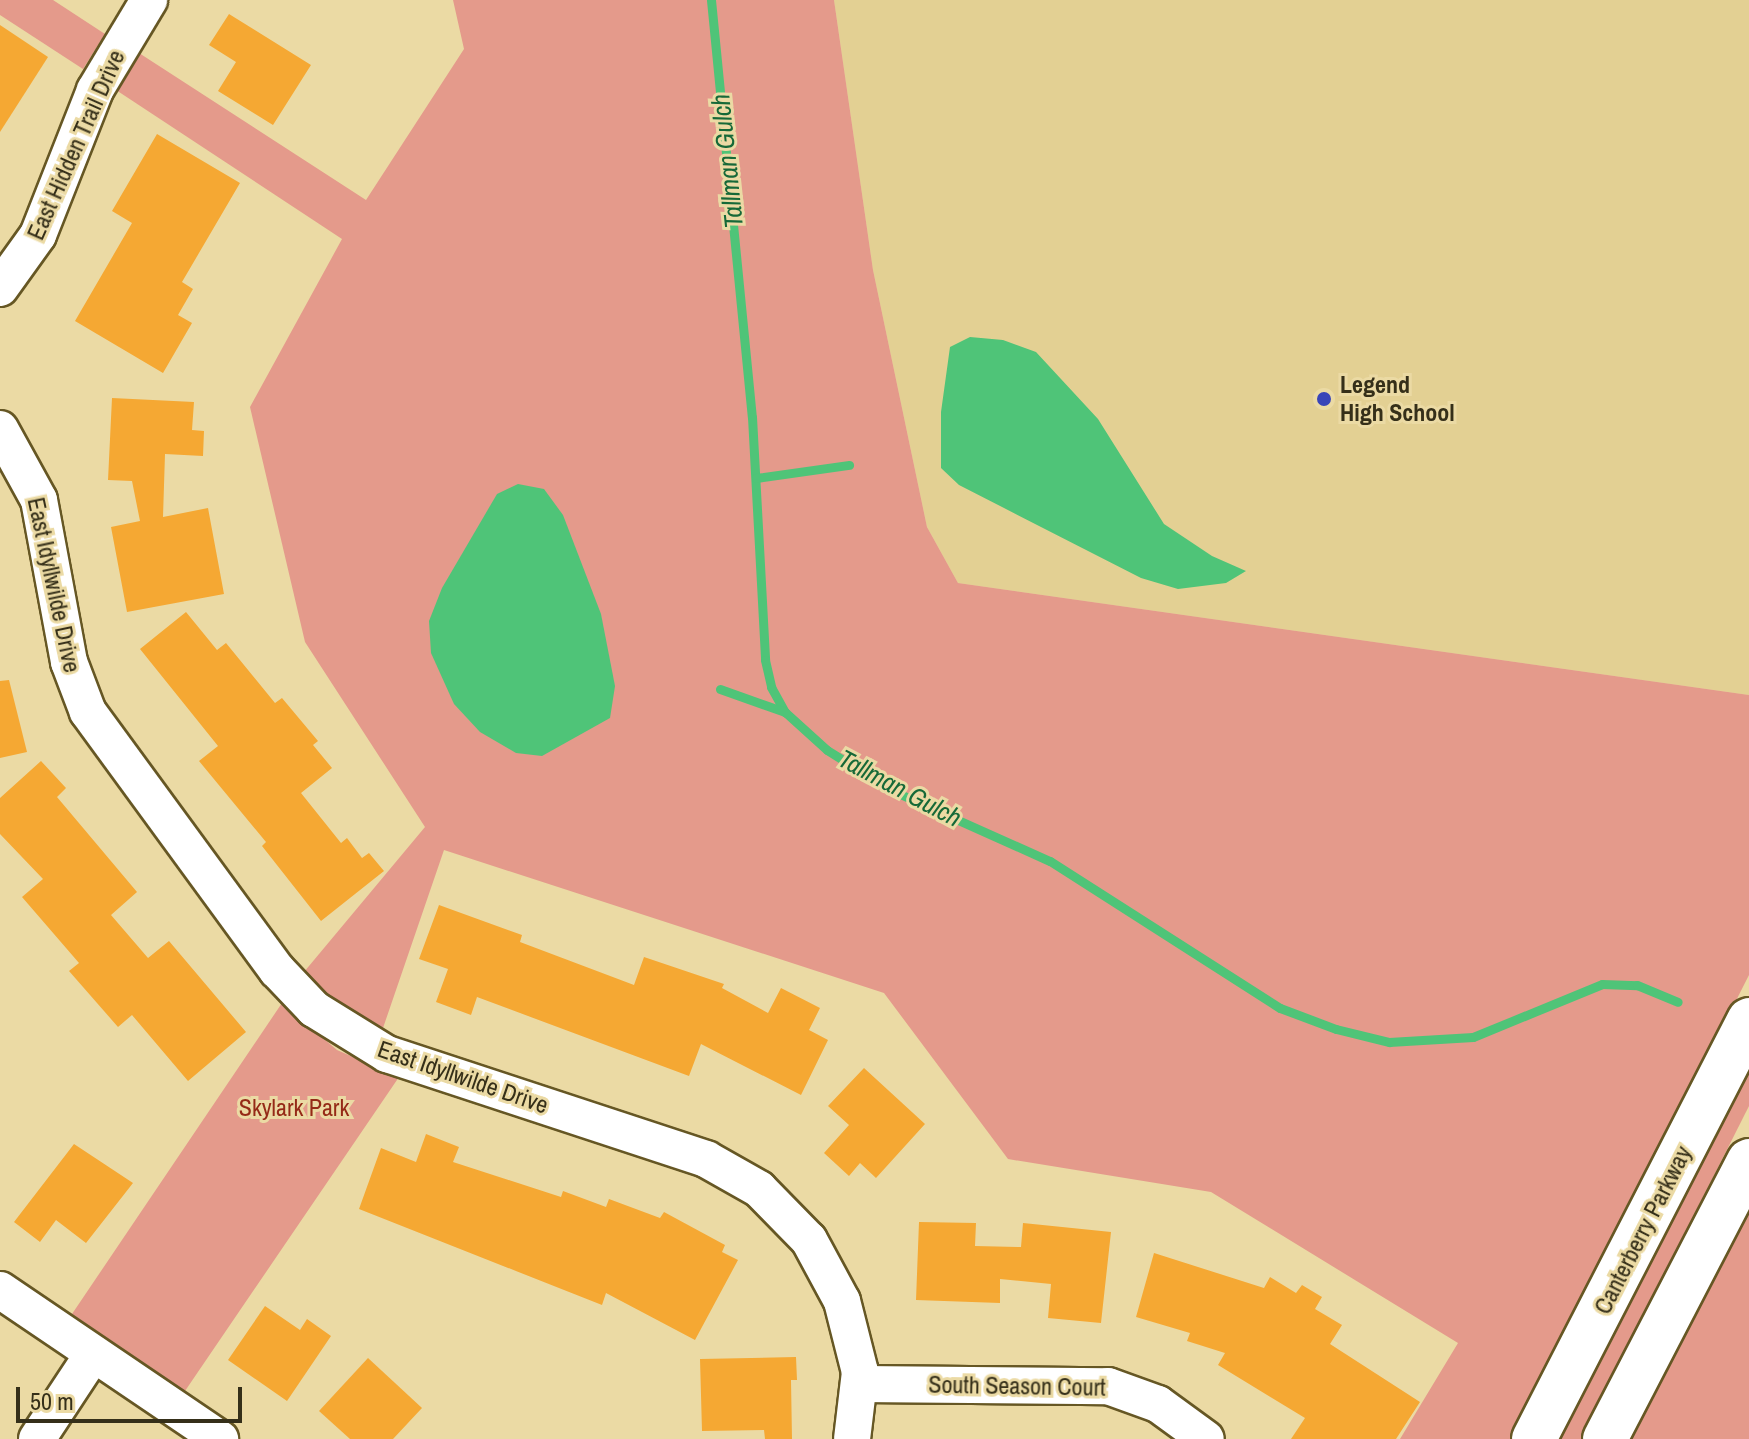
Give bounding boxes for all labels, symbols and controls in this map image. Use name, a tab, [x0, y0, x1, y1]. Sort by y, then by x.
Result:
street label: East Hidden Trail Drive	[21, 46, 131, 244]
water label: Tallman Gulch	[704, 92, 750, 230]
place label: Legend High School	[1340, 371, 1455, 427]
marker: Legend High School	[1315, 390, 1333, 408]
street label: East Idyllwilde Drive	[21, 495, 87, 675]
water label: Tallman Gulch	[833, 743, 967, 833]
street label: East Idyllwilde Drive	[374, 1034, 552, 1120]
park label: Skylark Park	[239, 1094, 349, 1122]
street label: Canterberry Parkway	[1588, 1141, 1698, 1319]
street label: South Season Court	[928, 1370, 1106, 1402]
scale bar	[20, 1371, 246, 1421]
text: 50 m	[30, 1385, 74, 1417]

